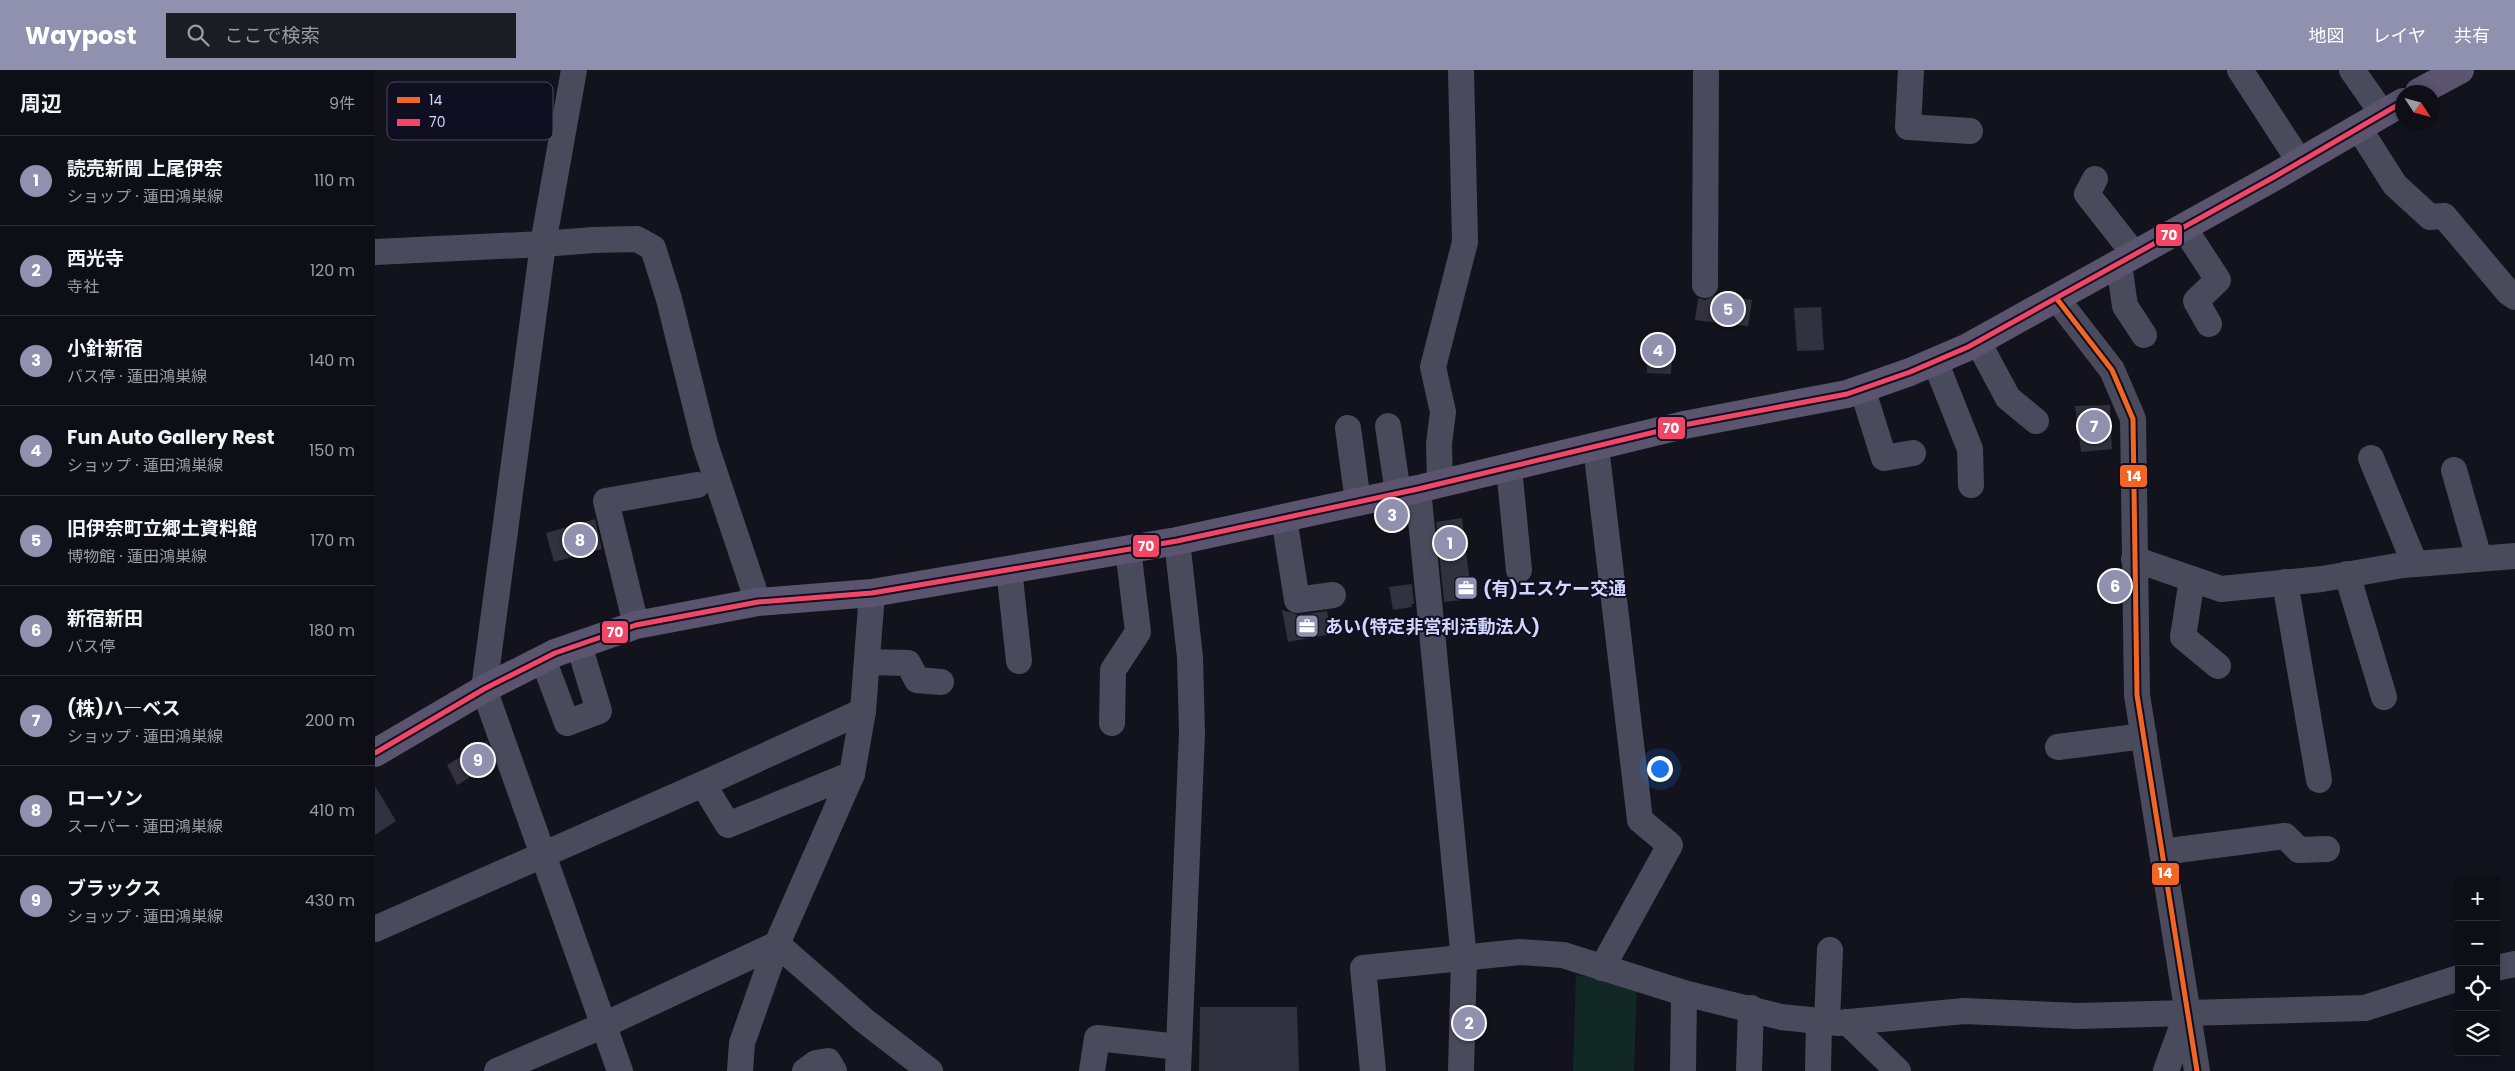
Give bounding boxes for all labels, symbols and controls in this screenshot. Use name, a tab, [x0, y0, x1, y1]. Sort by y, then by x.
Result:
search box	[166, 13, 516, 58]
text: Waypost	[25, 19, 136, 52]
icon: search	[184, 21, 212, 49]
text: ここで検索	[224, 22, 319, 49]
text: 地図	[2309, 23, 2345, 48]
text: レイヤ	[2373, 23, 2426, 48]
text: 共有	[2454, 23, 2490, 48]
legend	[387, 82, 553, 140]
north arrow	[2395, 85, 2440, 130]
text: 周辺	[20, 89, 62, 118]
text: 14	[429, 90, 442, 110]
text: 9件	[329, 92, 355, 115]
text: 70	[429, 112, 445, 132]
text: 読売新聞 上尾伊奈	[67, 155, 223, 182]
text: 1	[33, 169, 39, 192]
text: 110 m	[314, 169, 355, 192]
text: ショップ · 蓮田鴻巣線	[67, 185, 223, 208]
line badge: 70	[2155, 223, 2183, 247]
text: 70	[2161, 225, 2177, 245]
text: 西光寺	[67, 245, 124, 272]
text: 2	[31, 259, 41, 282]
text: 120 m	[310, 259, 355, 282]
text: 寺社	[67, 275, 99, 298]
pin: 5	[1712, 290, 1744, 328]
pin: 4	[1642, 331, 1674, 369]
text: 小針新宿	[67, 335, 143, 362]
text: 3	[31, 349, 41, 372]
text: 140 m	[309, 349, 355, 372]
text: バス停 · 蓮田鴻巣線	[67, 365, 207, 388]
pin: 7	[2078, 407, 2110, 445]
line badge: 70	[1657, 416, 1686, 440]
text: 70	[1663, 418, 1679, 438]
text: Fun Auto Gallery Rest	[67, 424, 275, 451]
text: 4	[31, 439, 41, 462]
text: 150 m	[309, 439, 355, 462]
text: ショップ · 蓮田鴻巣線	[67, 454, 223, 477]
line badge: 14	[2119, 464, 2148, 488]
text: 14	[2127, 466, 2141, 486]
pin: 3	[1376, 496, 1408, 534]
text: 旧伊奈町立郷土資料館	[67, 515, 257, 542]
pin: 8	[564, 521, 596, 559]
pin: 1	[1434, 524, 1466, 562]
text: 5	[31, 529, 41, 552]
text: 170 m	[310, 529, 355, 552]
line badge: 70	[1132, 534, 1160, 558]
text: 70	[1138, 536, 1154, 556]
text: 博物館 · 蓮田鴻巣線	[67, 545, 207, 568]
pin: 6	[2099, 567, 2131, 605]
office icon: (有)エスケー交通	[1453, 575, 1479, 601]
place label: (有)エスケー交通	[1483, 576, 1626, 601]
text: 新宿新田	[67, 605, 143, 632]
office icon: あい(特定非営利活動法人)	[1294, 613, 1320, 639]
place label: あい(特定非営利活動法人)	[1325, 614, 1540, 639]
text: 6	[31, 619, 41, 642]
text: 180 m	[309, 619, 355, 642]
line badge: 70	[601, 620, 629, 644]
text: 70	[607, 622, 623, 642]
text: バス停	[67, 635, 115, 658]
text: (株)ハ―ベス	[67, 695, 181, 722]
text: 7	[32, 709, 40, 732]
text: 200 m	[305, 709, 355, 732]
text: ショップ · 蓮田鴻巣線	[67, 725, 223, 748]
pin: 9	[462, 741, 494, 779]
your location	[1647, 756, 1673, 782]
text: ローソン	[67, 785, 143, 812]
text: 8	[31, 799, 41, 822]
text: 410 m	[309, 799, 355, 822]
text: スーパー · 蓮田鴻巣線	[67, 815, 223, 838]
line badge: 14	[2151, 862, 2180, 886]
text: 14	[2158, 863, 2172, 883]
text: ブラックス	[67, 875, 161, 902]
map controls	[2455, 876, 2500, 1056]
button: +	[2455, 876, 2500, 921]
text: 9	[31, 889, 41, 912]
text: 430 m	[305, 889, 355, 912]
text: ショップ · 蓮田鴻巣線	[67, 905, 223, 928]
button: −	[2455, 921, 2500, 966]
button: locate	[2455, 966, 2500, 1011]
pin: 2	[1453, 1004, 1485, 1042]
button: layers	[2455, 1011, 2500, 1056]

